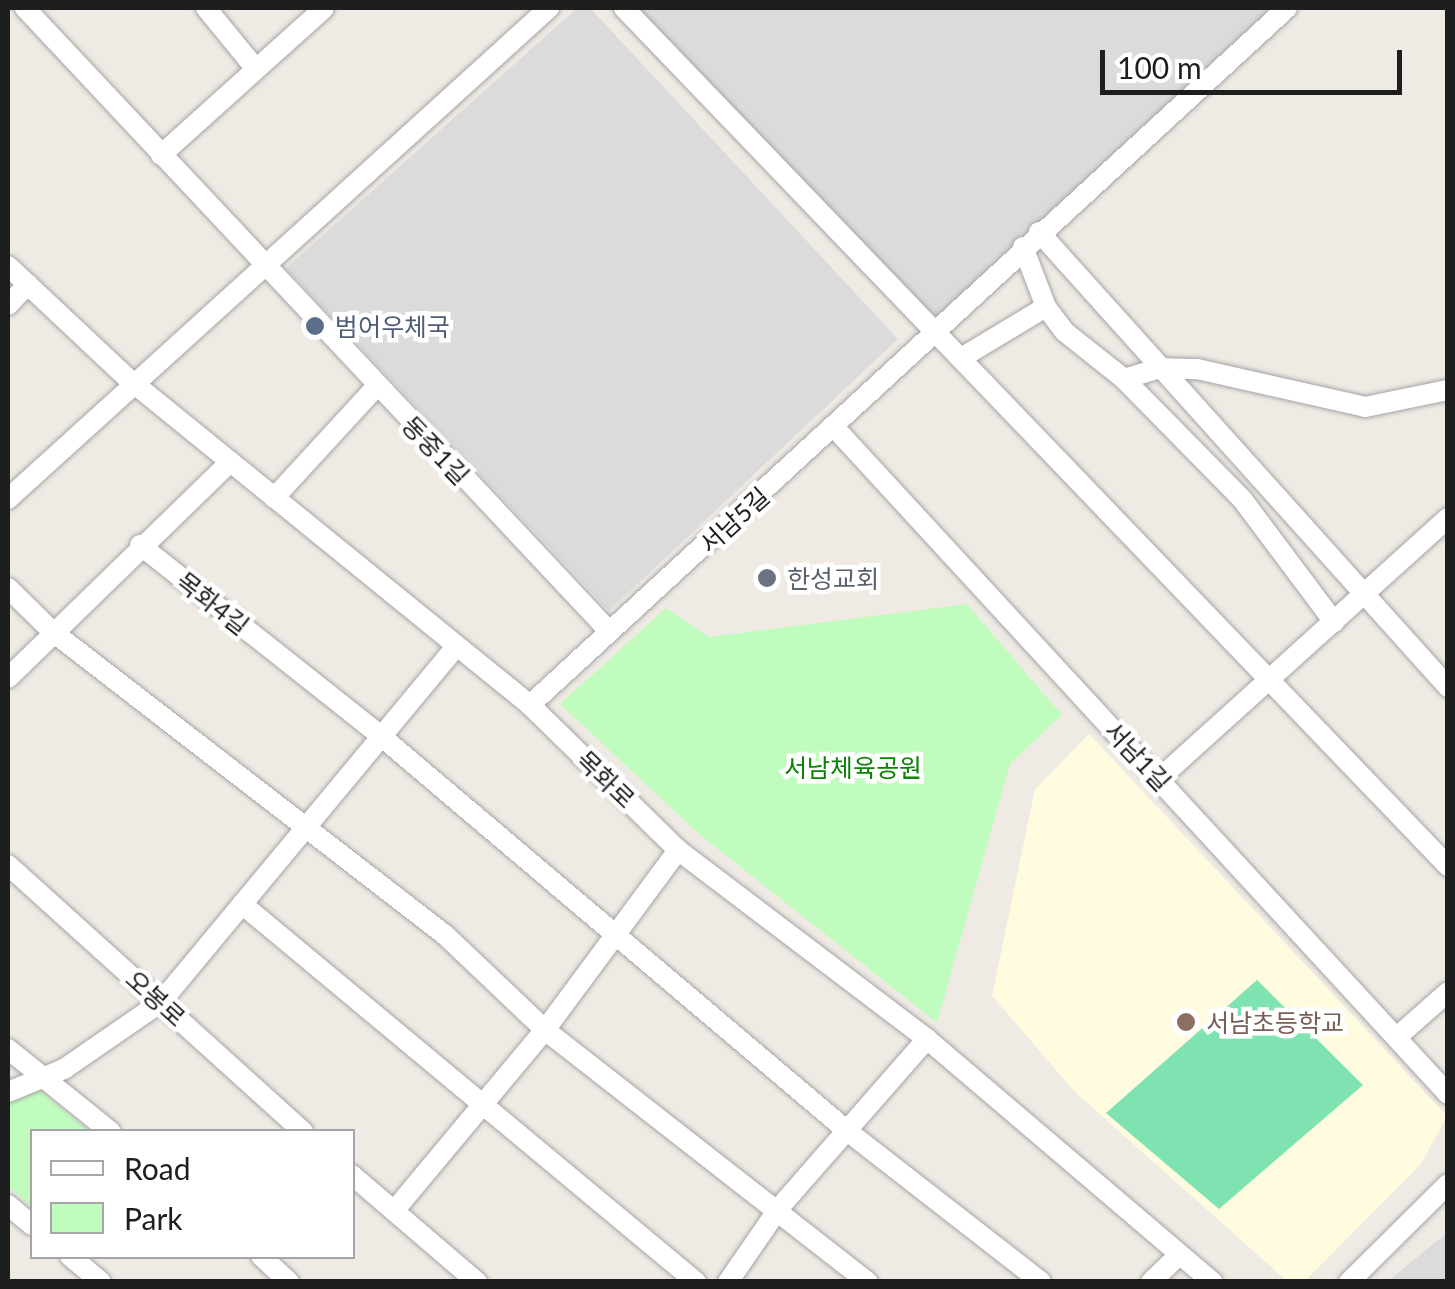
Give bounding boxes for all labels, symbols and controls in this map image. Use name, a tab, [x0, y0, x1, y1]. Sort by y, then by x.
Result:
scale bar	[1105, 30, 1408, 92]
text: 100 m	[1117, 49, 1202, 85]
place label: 범어우체국	[335, 311, 450, 341]
marker: 범어우체국	[304, 315, 326, 337]
street label: 동중1길	[396, 410, 476, 490]
street label: 서남5길	[693, 481, 775, 559]
place label: 한성교회	[787, 563, 879, 593]
street label: 목화4길	[171, 565, 255, 641]
marker: 한성교회	[756, 567, 778, 589]
street label: 서남1길	[1099, 715, 1177, 797]
street label: 목화로	[571, 744, 641, 814]
park label: 서남체육공원	[784, 752, 922, 782]
street label: 오봉로	[120, 964, 192, 1032]
place label: 서남초등학교	[1206, 1007, 1344, 1037]
marker: 서남초등학교	[1175, 1011, 1197, 1033]
legend	[30, 1129, 355, 1259]
text: Road	[124, 1150, 191, 1186]
text: Park	[124, 1200, 183, 1236]

